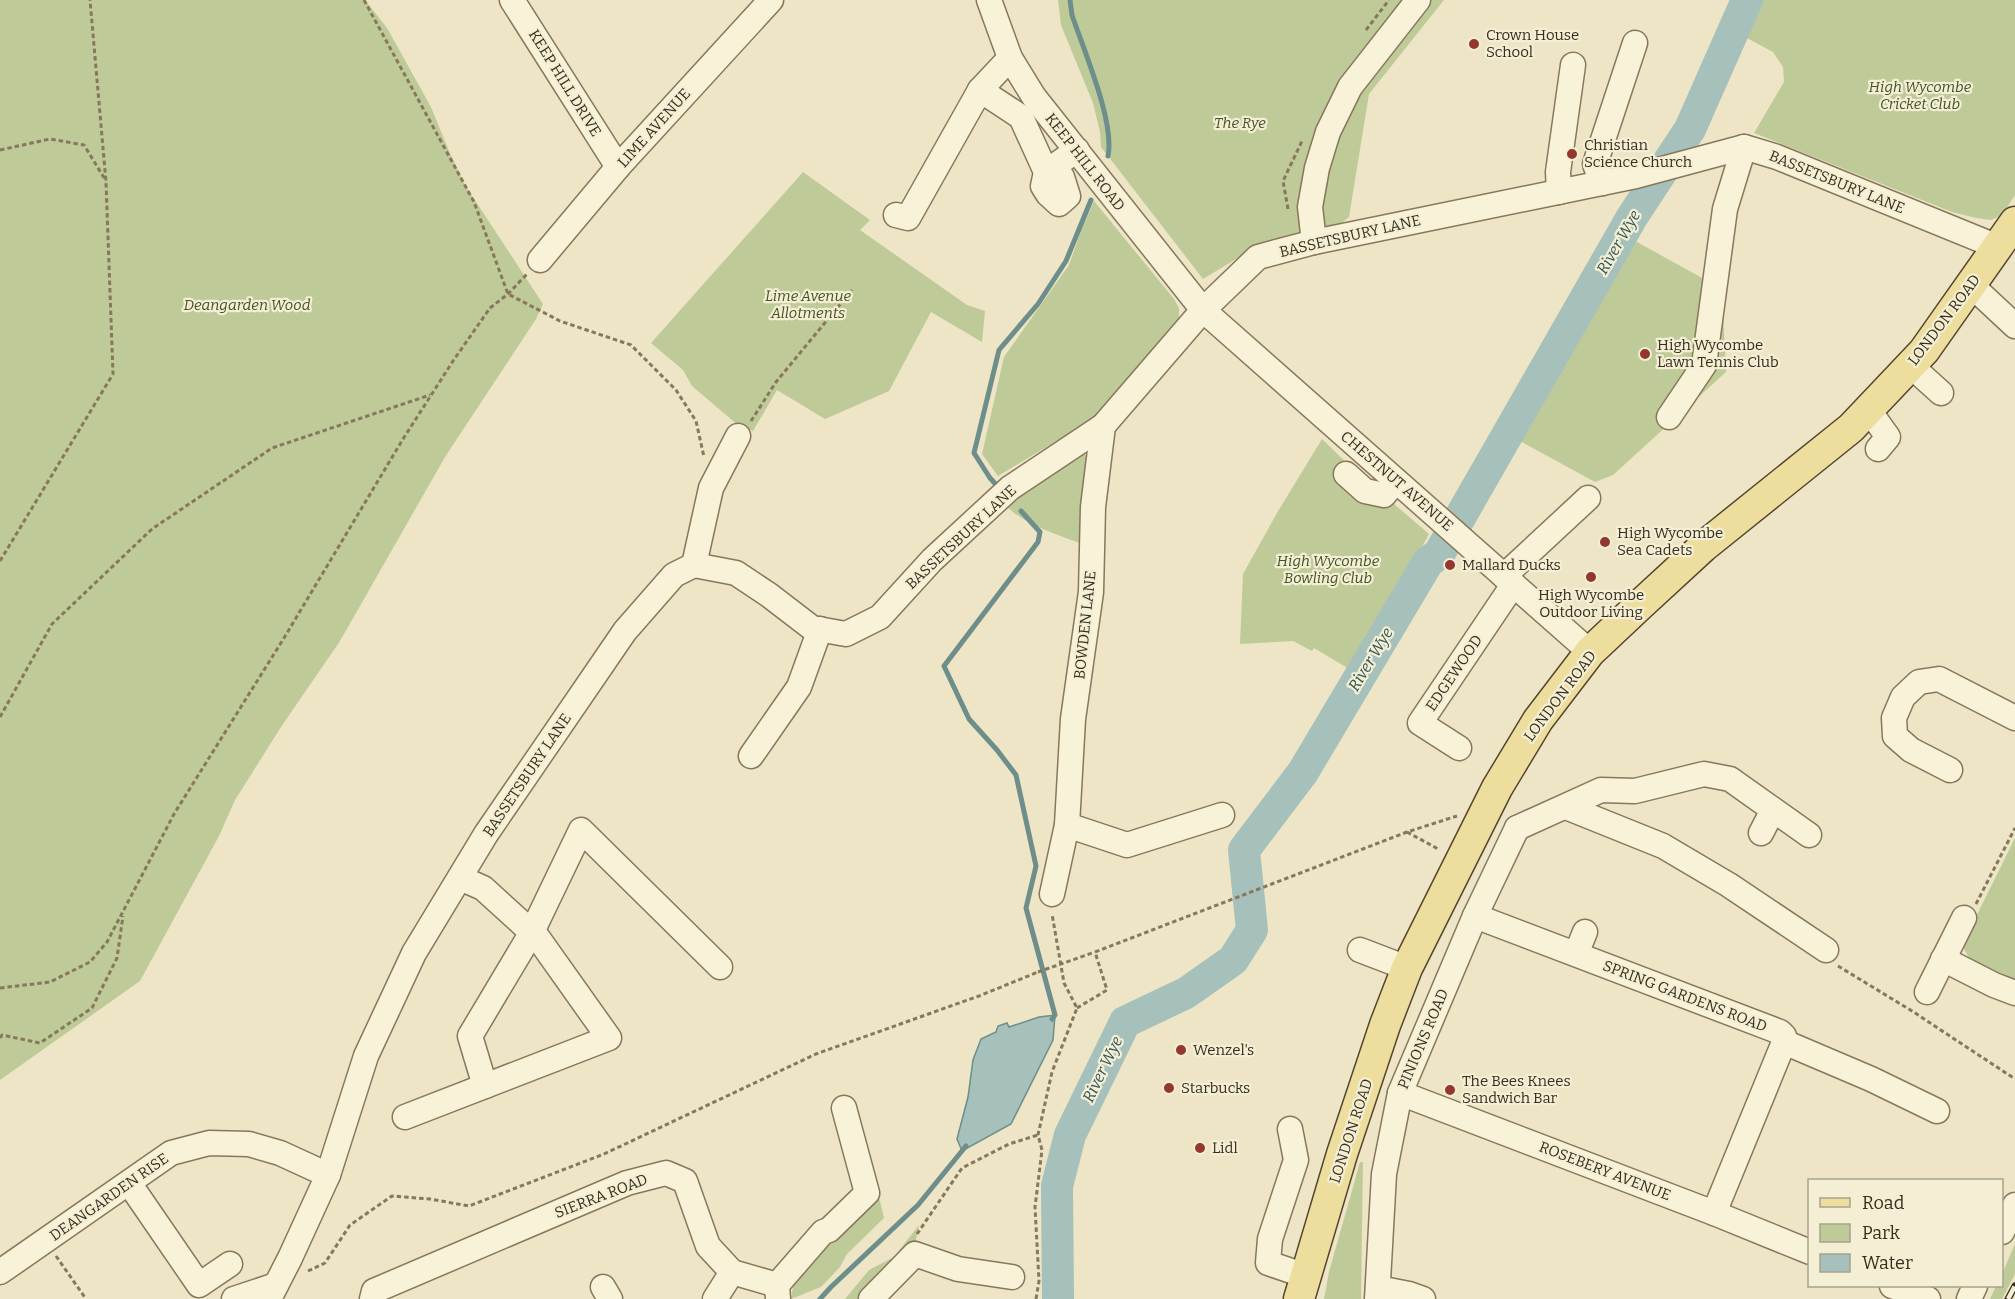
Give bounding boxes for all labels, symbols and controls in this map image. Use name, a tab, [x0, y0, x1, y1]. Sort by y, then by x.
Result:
street label: KEEP HILL DRIVE	[525, 26, 605, 140]
place label: Crown House School	[1486, 26, 1579, 61]
marker: Crown House School	[1467, 37, 1481, 51]
park label: High Wycombe Cricket Club	[1869, 78, 1972, 113]
street label: LIME AVENUE	[614, 85, 694, 171]
street label: KEEP HILL ROAD	[1041, 110, 1129, 214]
park label: The Rye	[1214, 114, 1266, 132]
place label: Christian Science Church	[1584, 136, 1693, 171]
marker: Christian Science Church	[1565, 147, 1579, 161]
street label: BASSETSBURY LANE	[1767, 147, 1907, 217]
water label: River Wye	[1593, 207, 1644, 278]
street label: BASSETSBURY LANE	[1277, 211, 1423, 261]
street label: LONDON ROAD	[1904, 271, 1984, 369]
park label: Lime Avenue Allotments	[765, 287, 851, 322]
park label: Deangarden Wood	[183, 296, 311, 314]
place label: High Wycombe Lawn Tennis Club	[1657, 336, 1779, 371]
marker: High Wycombe Lawn Tennis Club	[1638, 347, 1652, 361]
street label: CHESTNUT AVENUE	[1337, 427, 1457, 535]
street label: BASSETSBURY LANE	[902, 481, 1020, 593]
place label: High Wycombe Sea Cadets	[1617, 524, 1723, 559]
marker: High Wycombe Sea Cadets	[1598, 535, 1612, 549]
park label: High Wycombe Bowling Club	[1277, 552, 1380, 587]
place label: Mallard Ducks	[1462, 556, 1561, 574]
marker: Mallard Ducks	[1443, 558, 1457, 572]
street label: BOWDEN LANE	[1070, 570, 1100, 680]
marker: High Wycombe Outdoor Living	[1584, 570, 1598, 584]
place label: High Wycombe Outdoor Living	[1538, 586, 1644, 621]
water label: River Wye	[1344, 624, 1397, 694]
street label: EDGEWOOD	[1422, 632, 1486, 714]
street label: LONDON ROAD	[1520, 647, 1600, 745]
street label: BASSETSBURY LANE	[479, 710, 575, 840]
street label: SPRING GARDENS ROAD	[1600, 956, 1770, 1036]
street label: PINIONS ROAD	[1394, 986, 1452, 1092]
water label: River Wye	[1078, 1033, 1126, 1105]
place label: Wenzel's	[1193, 1041, 1254, 1059]
marker: Wenzel's	[1174, 1043, 1188, 1057]
place label: The Bees Knees Sandwich Bar	[1462, 1072, 1571, 1107]
street label: LONDON ROAD	[1326, 1076, 1376, 1186]
place label: Starbucks	[1181, 1079, 1250, 1097]
marker: Starbucks	[1162, 1081, 1176, 1095]
marker: The Bees Knees Sandwich Bar	[1443, 1083, 1457, 1097]
street label: ROSEBERY AVENUE	[1537, 1138, 1673, 1204]
place label: Lidl	[1212, 1139, 1238, 1157]
marker: Lidl	[1193, 1141, 1207, 1155]
street label: DEANGARDEN RISE	[46, 1149, 172, 1245]
street label: SIERRA ROAD	[552, 1170, 650, 1222]
legend	[1808, 1179, 2003, 1287]
text: Road	[1862, 1192, 1905, 1214]
text: Park	[1862, 1222, 1901, 1244]
text: Water	[1862, 1252, 1913, 1274]

